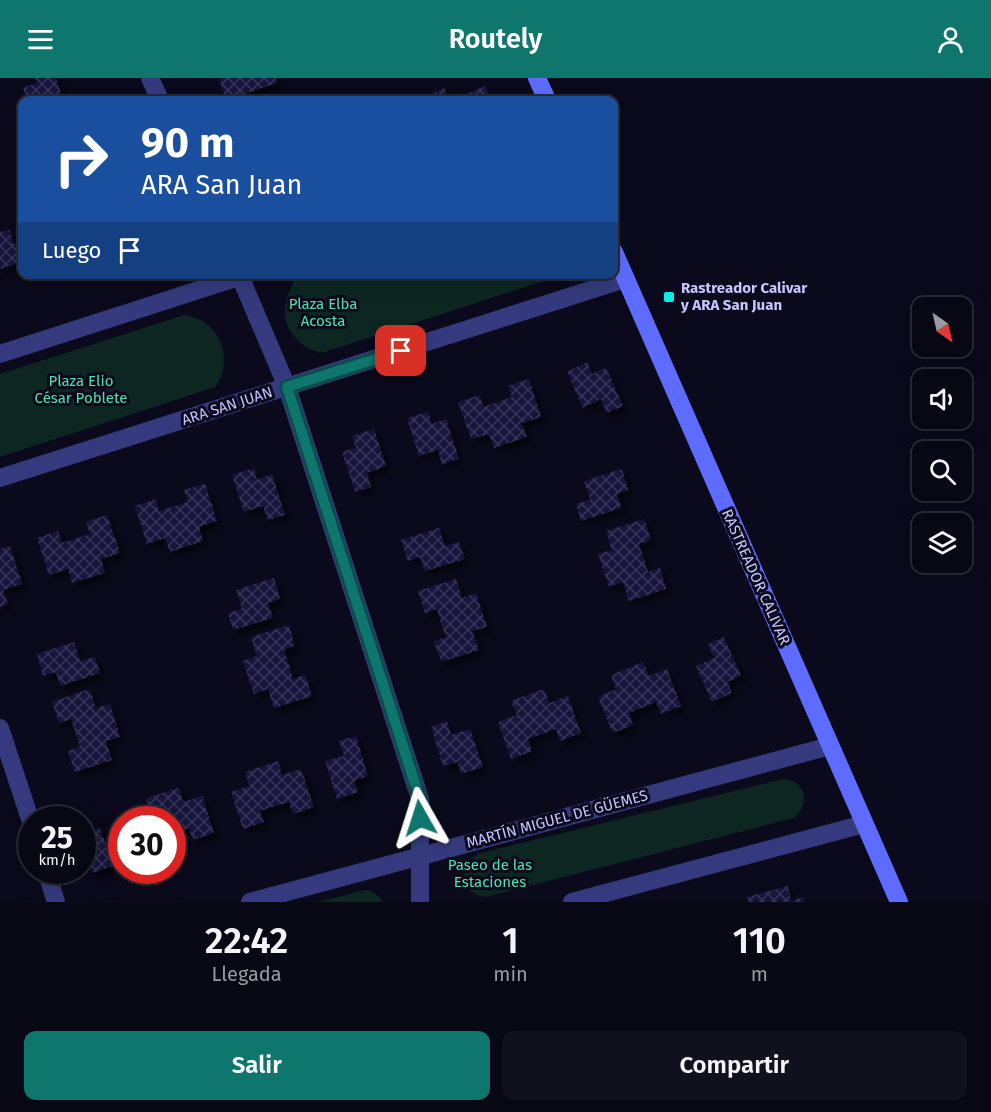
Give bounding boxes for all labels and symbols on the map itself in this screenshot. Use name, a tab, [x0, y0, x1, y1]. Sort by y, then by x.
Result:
place label: Rastreador Calivar y ARA San Juan	[680, 279, 808, 314]
marker: Rastreador Calivar y ARA San Juan	[662, 290, 676, 304]
park label: Plaza Elba Acosta	[289, 295, 357, 330]
north arrow	[912, 297, 972, 357]
pin	[375, 325, 426, 376]
park label: Plaza Elio César Poblete	[35, 372, 127, 407]
street label: ARA SAN JUAN	[179, 383, 275, 429]
street label: RASTREADOR CALIVAR	[718, 506, 794, 648]
position arrow	[388, 786, 452, 850]
street label: MARTÍN MIGUEL DE GÜEMES	[464, 786, 650, 852]
speed limit sign: 30	[108, 806, 186, 884]
park label: Paseo de las Estaciones	[448, 856, 532, 891]

